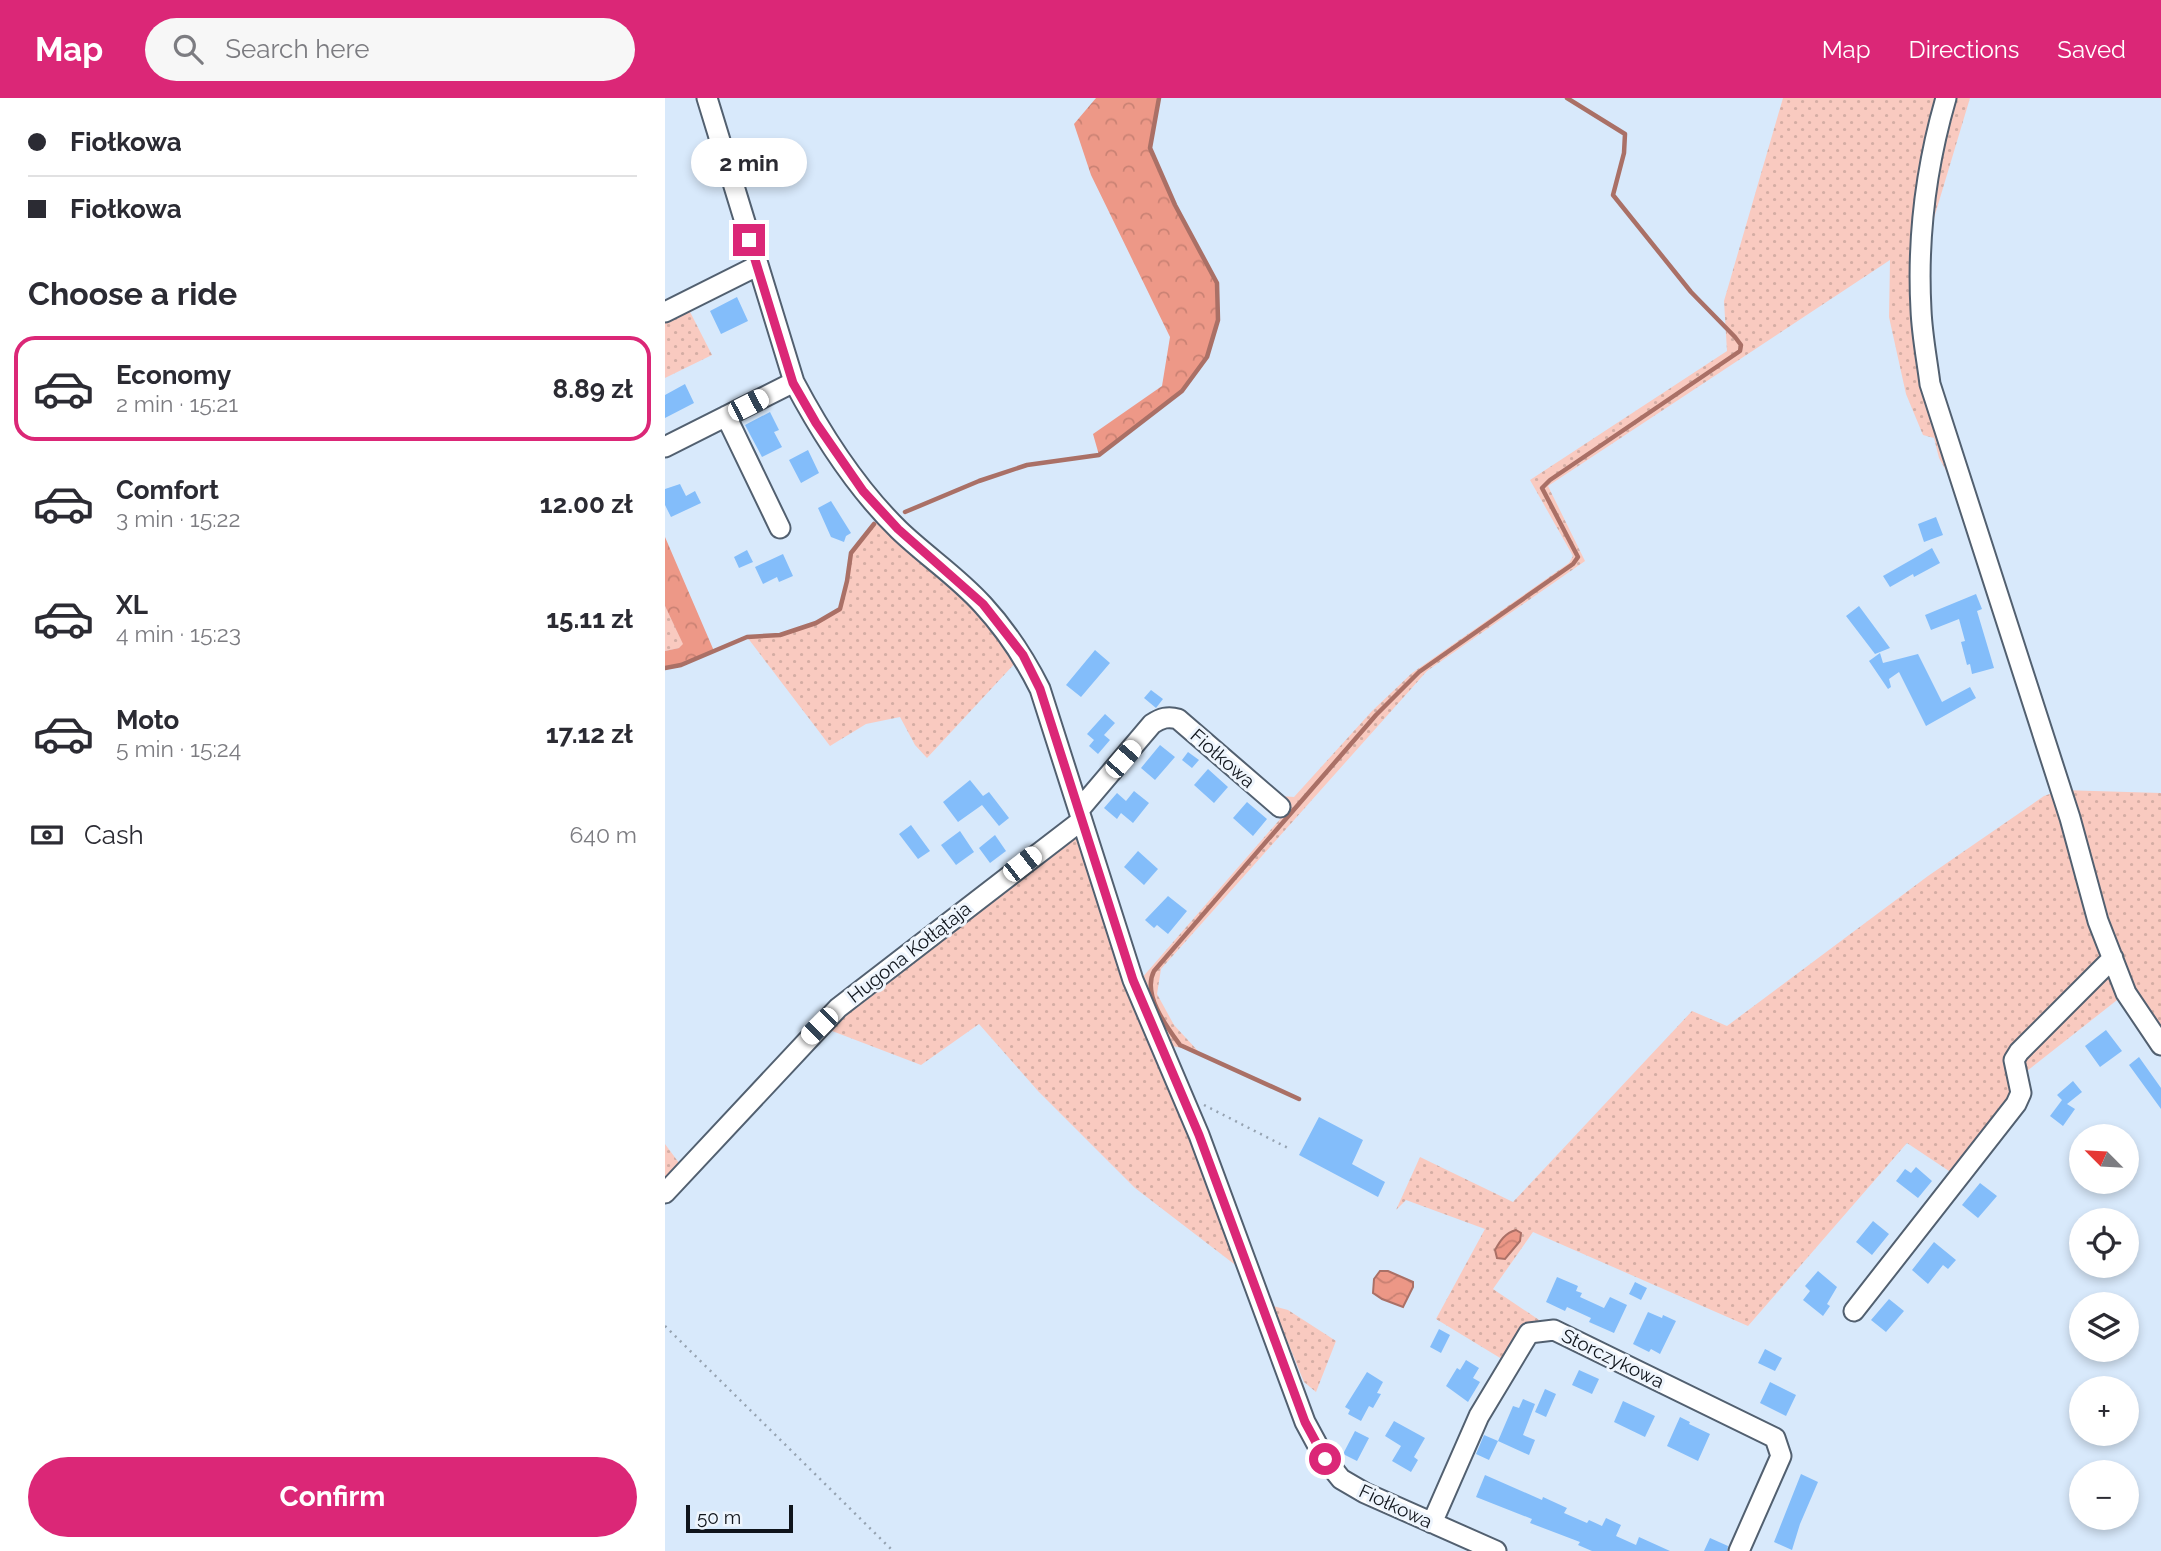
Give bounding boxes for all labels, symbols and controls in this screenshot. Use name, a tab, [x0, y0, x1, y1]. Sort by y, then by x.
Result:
search box	[145, 18, 635, 81]
text: Map	[35, 30, 103, 69]
icon: search	[169, 30, 207, 68]
text: Search here	[225, 34, 370, 64]
text: Map	[1822, 35, 1871, 64]
text: Directions	[1909, 35, 2019, 64]
text: Saved	[2057, 35, 2126, 64]
text: Fiołkowa	[70, 127, 182, 157]
callout: 2 min	[691, 138, 807, 188]
text: 2 min	[719, 149, 779, 176]
text: Fiołkowa	[70, 194, 182, 224]
route end	[733, 224, 765, 256]
text: Choose a ride	[28, 275, 237, 312]
icon: car	[32, 357, 95, 420]
text: Economy	[116, 360, 231, 390]
text: 8.89 zł	[552, 374, 633, 404]
car	[725, 386, 772, 424]
text: 2 min · 15:21	[116, 390, 238, 417]
icon: car	[32, 472, 95, 535]
text: Comfort	[116, 475, 219, 505]
text: 12.00 zł	[540, 489, 633, 519]
text: 3 min · 15:22	[116, 505, 240, 532]
icon: car	[32, 587, 95, 650]
text: XL	[116, 590, 148, 620]
text: 15.11 zł	[546, 604, 633, 634]
text: 4 min · 15:23	[116, 620, 241, 647]
icon: car	[32, 702, 95, 765]
text: Moto	[116, 705, 179, 735]
text: 17.12 zł	[546, 719, 633, 749]
street label: Fiołkowa	[1186, 724, 1260, 792]
text: 5 min · 15:24	[116, 735, 241, 762]
car	[1102, 736, 1145, 782]
icon: cash	[28, 816, 66, 854]
text: Cash	[84, 820, 144, 850]
text: 640 m	[569, 821, 637, 848]
car	[999, 843, 1046, 885]
street label: Hugona Kołłątaja	[843, 897, 975, 1007]
car	[797, 1004, 842, 1048]
north arrow	[2069, 1124, 2139, 1194]
map controls	[2069, 1124, 2139, 1530]
button: locate	[2069, 1208, 2139, 1278]
button: layers	[2069, 1292, 2139, 1362]
street label: Storczykowa	[1558, 1324, 1668, 1392]
button: +	[2069, 1376, 2139, 1446]
route start	[1309, 1443, 1341, 1475]
button: Confirm	[28, 1457, 637, 1537]
button: −	[2069, 1460, 2139, 1530]
street label: Fiołkowa	[1356, 1479, 1436, 1533]
scale bar	[686, 1502, 793, 1534]
text: 50 m	[697, 1506, 741, 1528]

